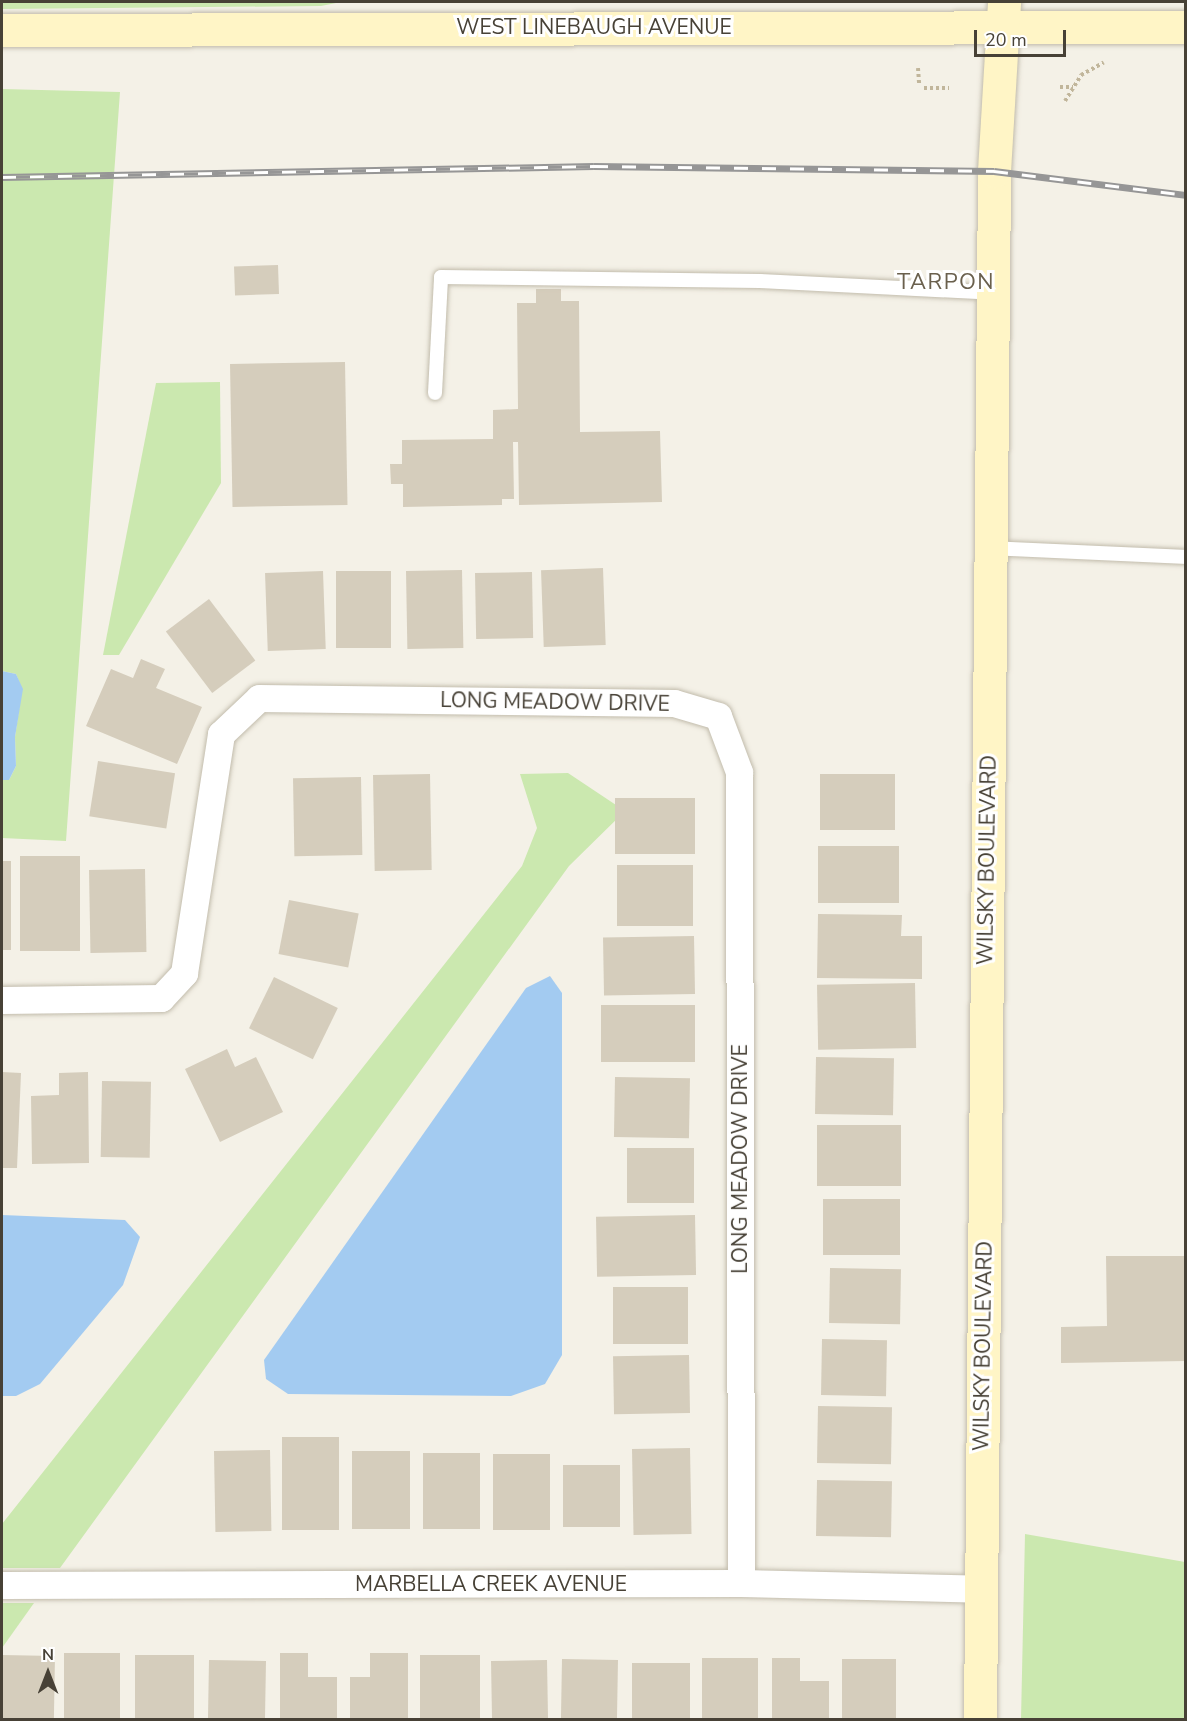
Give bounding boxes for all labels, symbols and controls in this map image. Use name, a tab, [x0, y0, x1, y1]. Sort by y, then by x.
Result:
street label: WEST LINEBAUGH AVENUE	[456, 14, 732, 40]
scale bar	[977, 18, 1068, 56]
text: 20 m	[985, 28, 1027, 52]
district label: TARPON	[897, 270, 995, 296]
street label: LONG MEADOW DRIVE	[440, 687, 670, 717]
street label: WILSKY BOULEVARD	[973, 755, 1001, 965]
street label: LONG MEADOW DRIVE	[727, 1044, 753, 1274]
street label: WILSKY BOULEVARD	[969, 1241, 997, 1451]
street label: MARBELLA CREEK AVENUE	[355, 1571, 627, 1597]
north arrow	[18, 1643, 78, 1703]
text: N	[42, 1644, 54, 1666]

